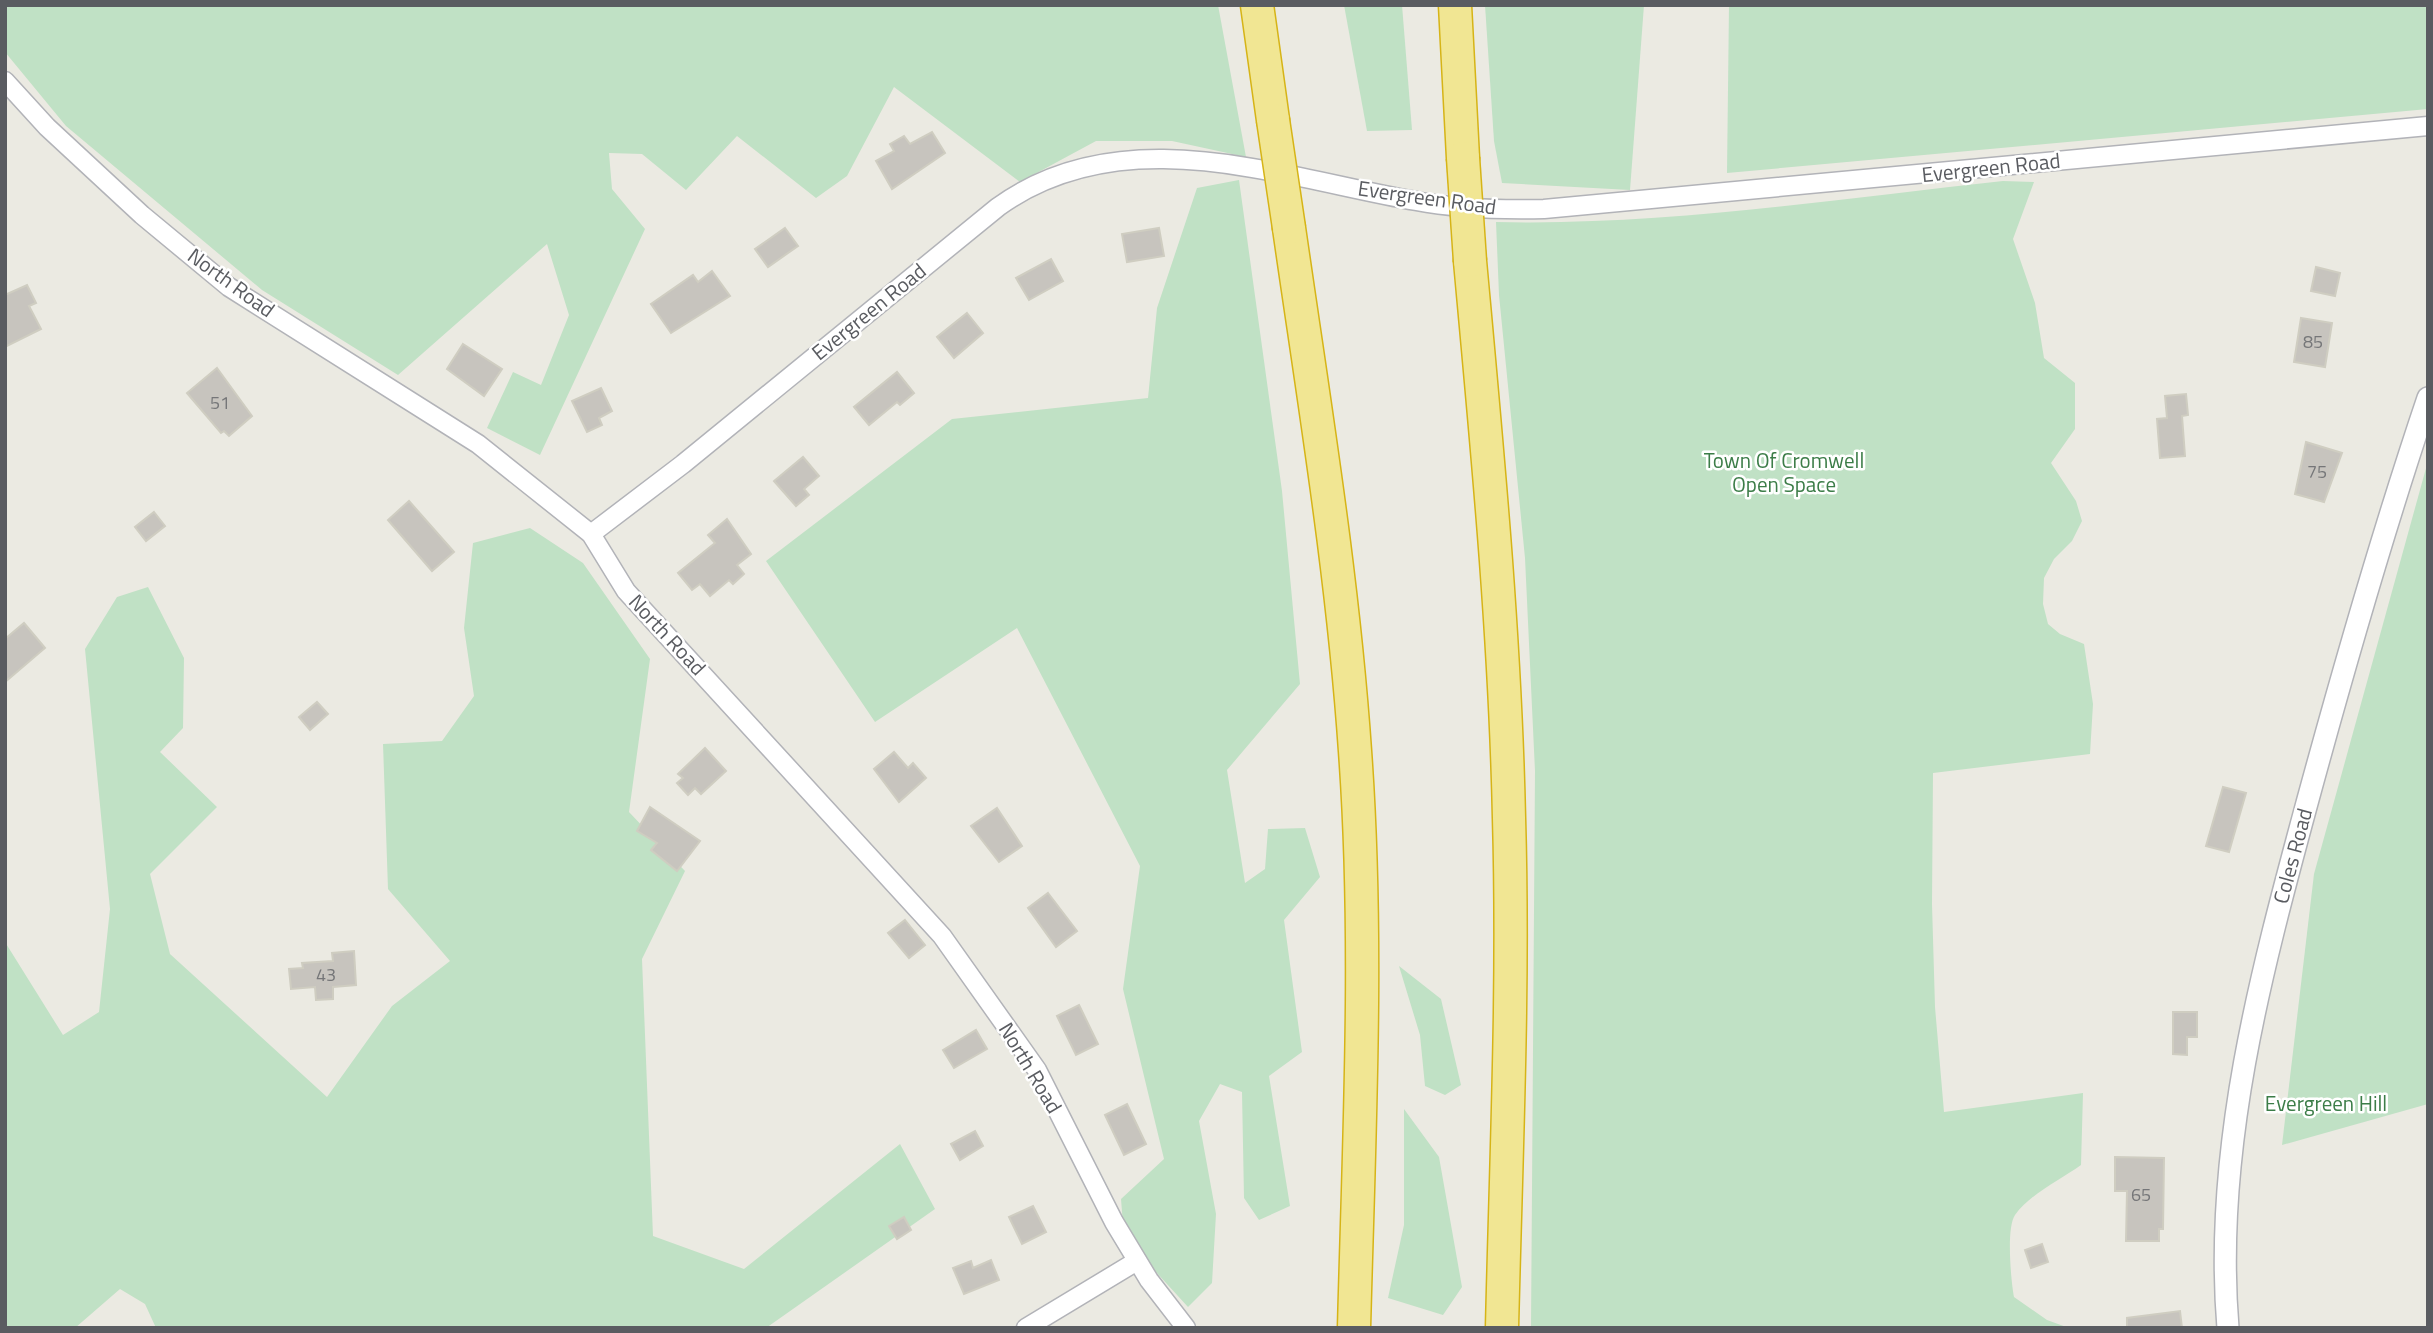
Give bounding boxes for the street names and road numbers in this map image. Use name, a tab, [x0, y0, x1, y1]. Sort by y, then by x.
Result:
street label: Evergreen Road	[1920, 144, 2062, 190]
street label: Evergreen Road	[1356, 171, 1498, 223]
street label: North Road	[181, 240, 282, 325]
street label: Evergreen Road	[804, 255, 933, 368]
street label: North Road	[622, 586, 714, 682]
street label: Coles Road	[2264, 804, 2320, 907]
street label: North Road	[991, 1016, 1071, 1119]

